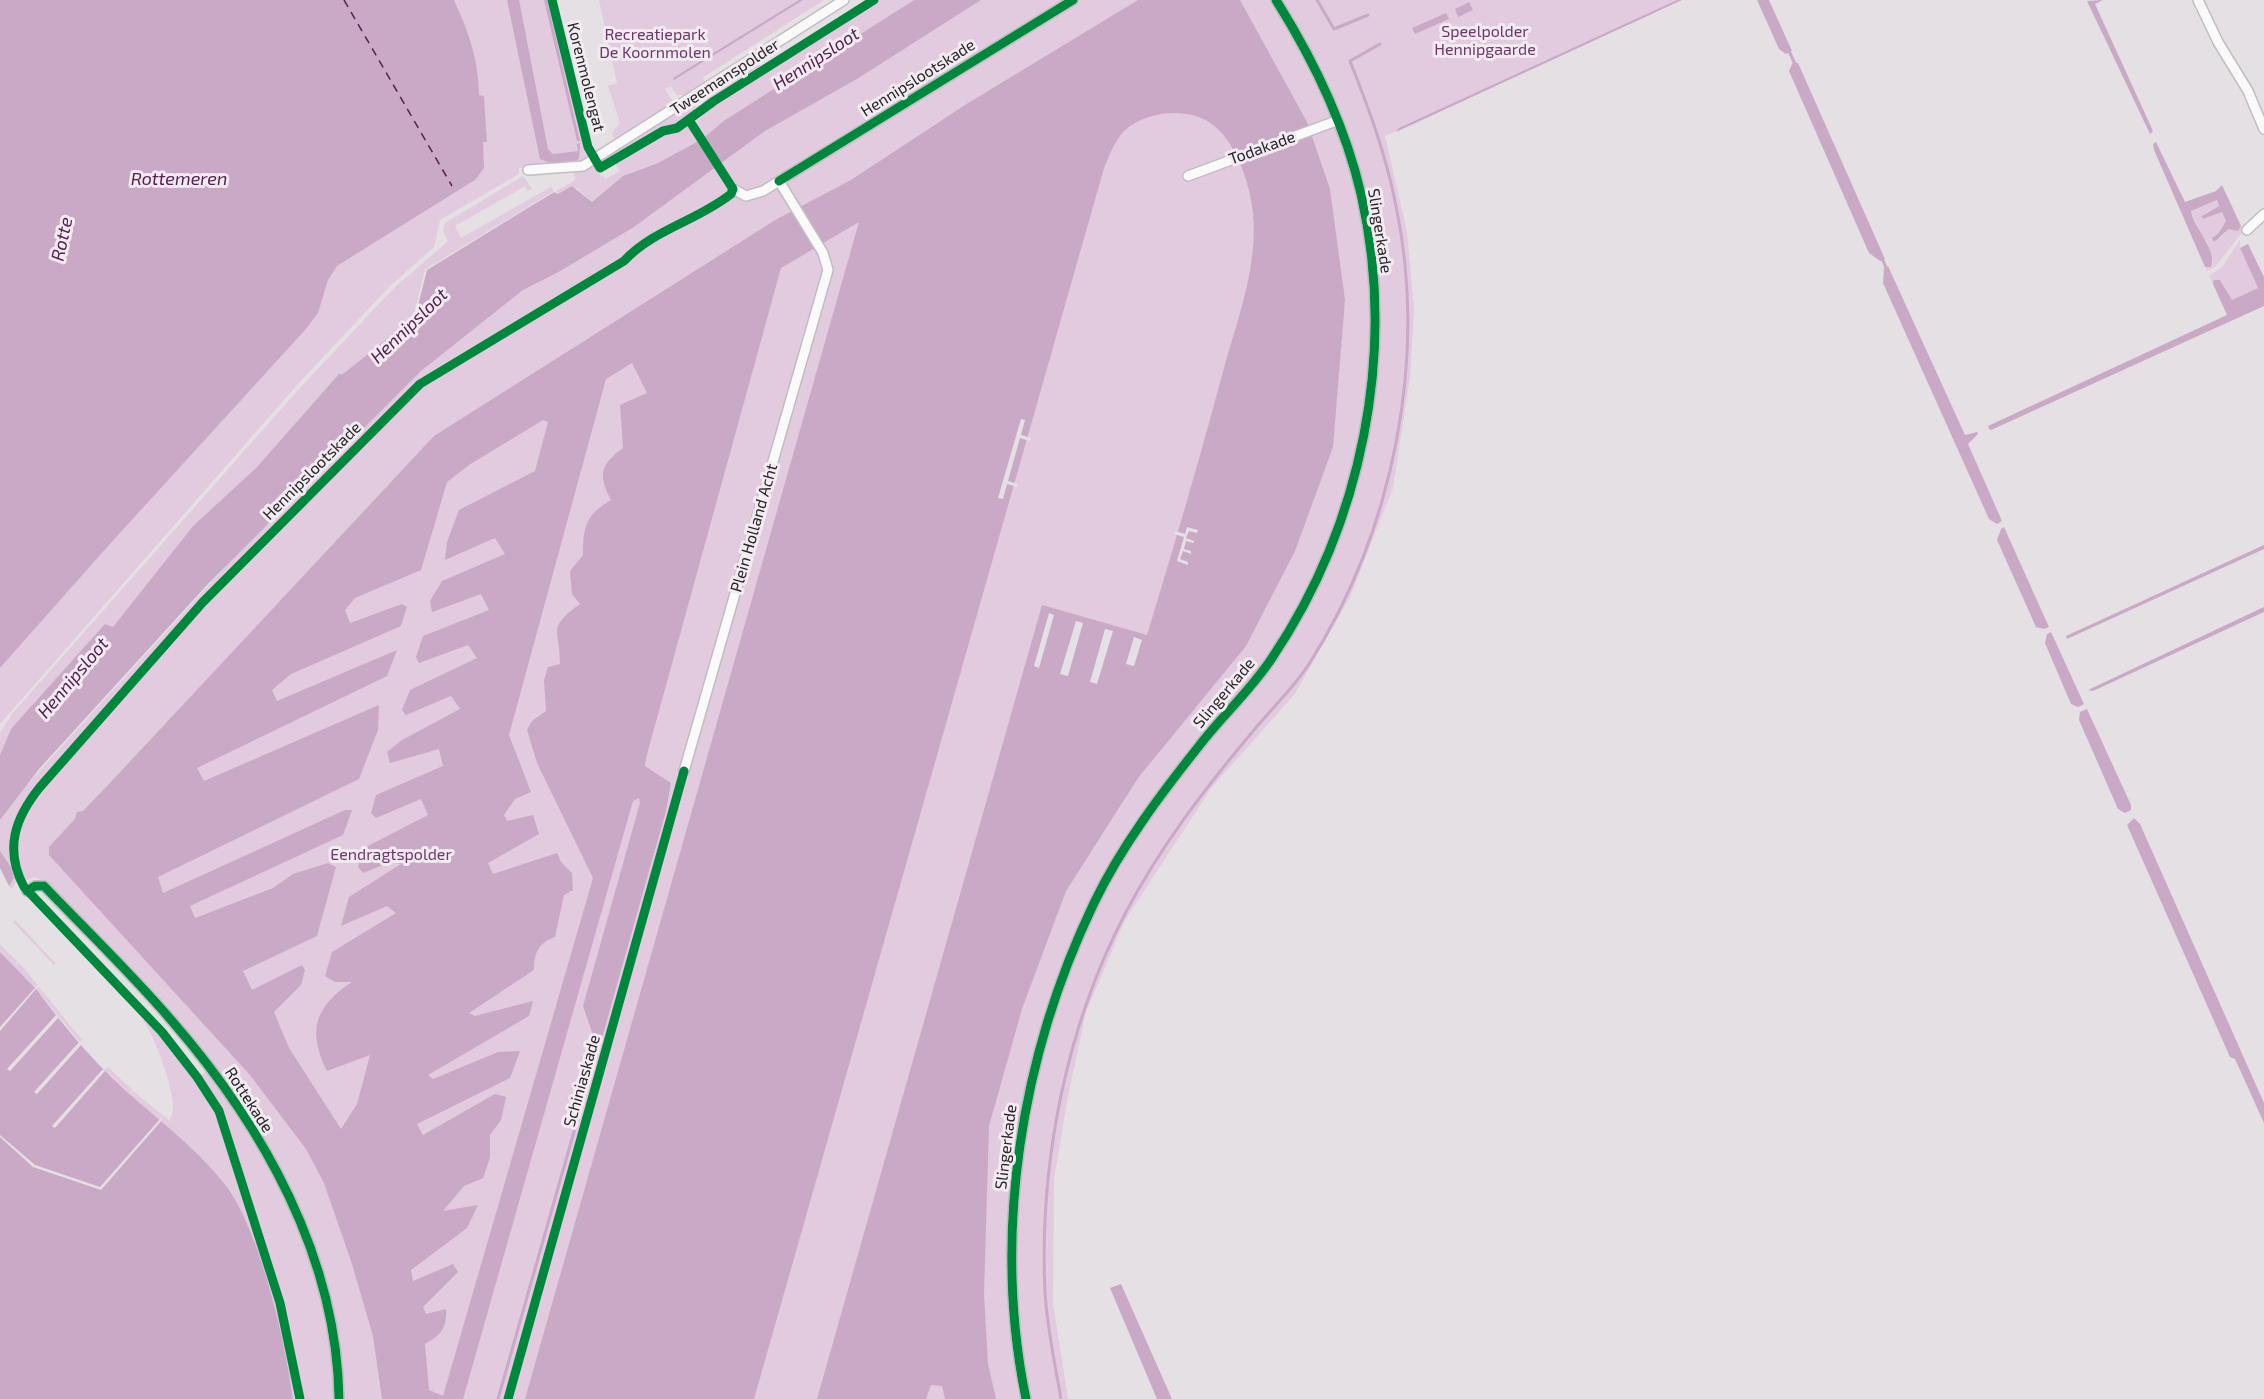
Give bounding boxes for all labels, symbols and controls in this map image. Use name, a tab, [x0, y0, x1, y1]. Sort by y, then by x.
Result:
street label: Korenmolengat	[563, 20, 609, 134]
park label: Speelpolder Hennipgaarde	[1434, 22, 1536, 60]
water label: Hennipsloot	[769, 23, 863, 95]
park label: Recreatiepark De Koornmolen	[599, 25, 711, 63]
street label: Tweemanspolder	[667, 35, 783, 119]
street label: Hennipslootskade	[857, 35, 979, 121]
street label: Todakade	[1226, 127, 1298, 169]
water label: Rottemeren	[131, 168, 227, 190]
street label: Slingerkade	[1364, 187, 1396, 275]
water label: Rotte	[47, 215, 77, 263]
water label: Hennipsloot	[366, 284, 452, 368]
street label: Hennipslootskade	[259, 418, 365, 524]
street label: Plein Holland Acht	[726, 461, 782, 595]
water label: Hennipsloot	[33, 633, 113, 723]
street label: Slingerkade	[1189, 654, 1259, 732]
park label: Eendragtspolder	[330, 845, 452, 865]
street label: Schiniaskade	[560, 1033, 604, 1129]
street label: Rottekade	[221, 1064, 277, 1136]
street label: Slingerkade	[991, 1103, 1021, 1191]

